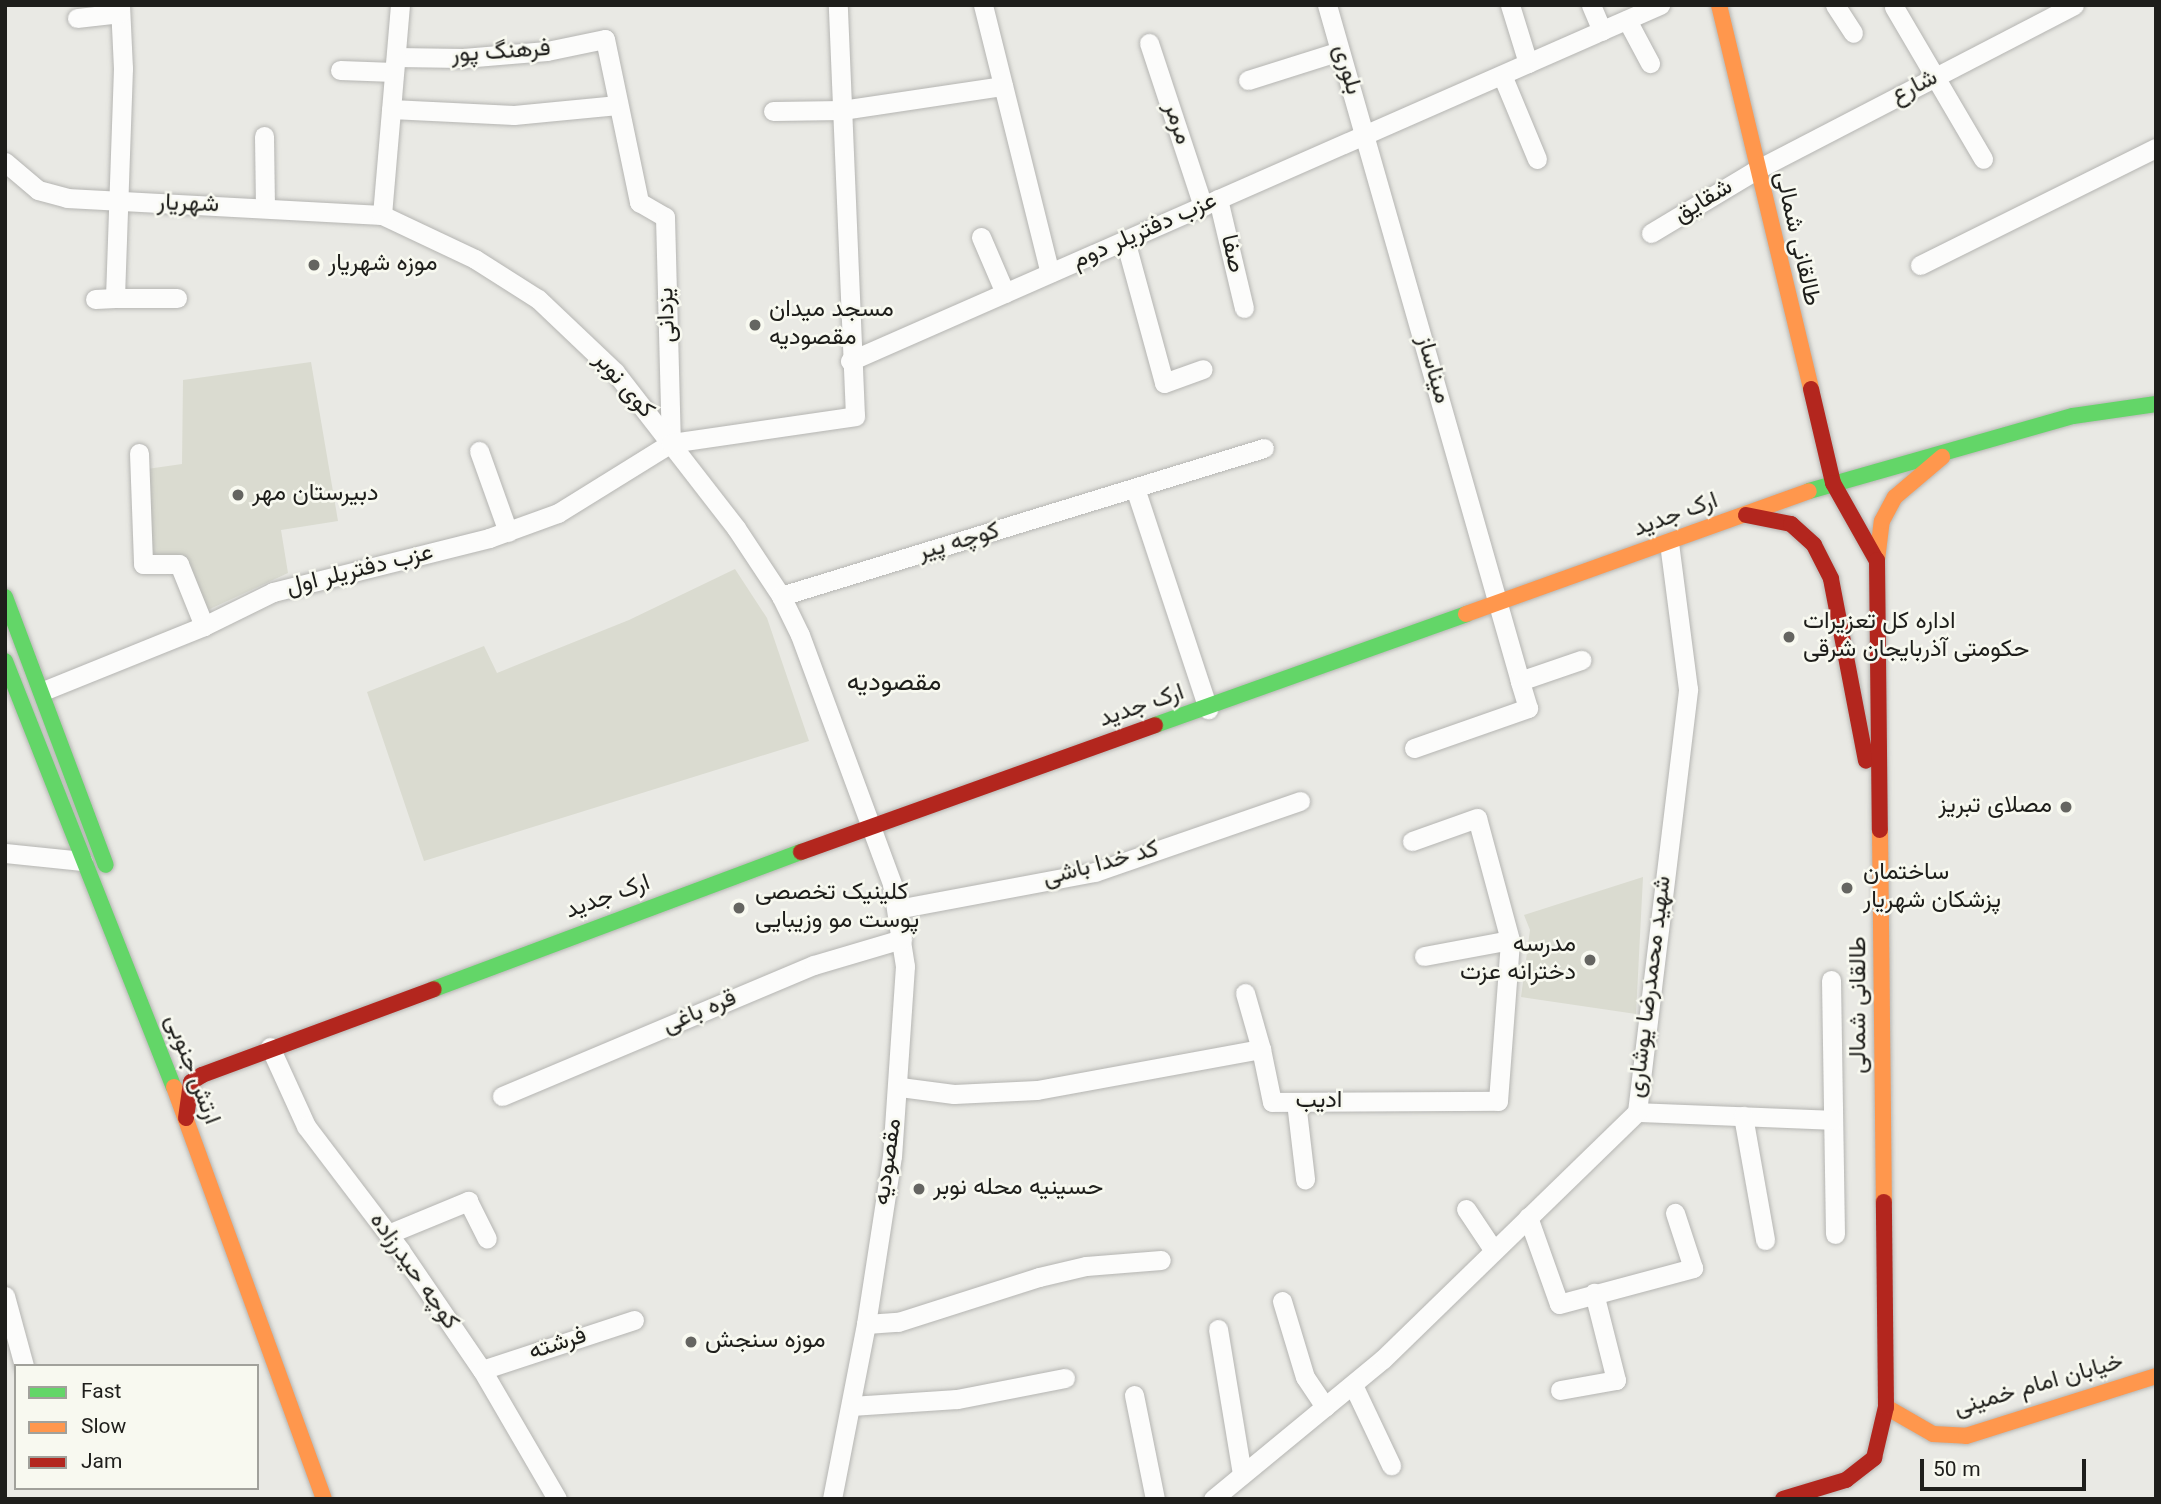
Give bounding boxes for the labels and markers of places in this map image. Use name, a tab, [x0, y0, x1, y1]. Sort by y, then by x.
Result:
place label: موزه شهریار	[328, 251, 438, 279]
marker: موزه شهریار	[306, 257, 322, 273]
place label: مسجد میدان مقصودیه	[769, 297, 894, 353]
marker: مسجد میدان مقصودیه	[747, 317, 763, 333]
place label: دبیرستان مهر	[252, 481, 379, 509]
marker: دبیرستان مهر	[230, 487, 246, 503]
place label: اداره کل تعزیرات حکومتی آذربایجان شرقی	[1803, 609, 2029, 665]
marker: اداره کل تعزیرات حکومتی آذربایجان شرقی	[1781, 629, 1797, 645]
place label: مصلای تبریز	[1938, 793, 2052, 821]
marker: مصلای تبریز	[2058, 799, 2074, 815]
place label: ساختمان پزشکان شهریار	[1863, 860, 2001, 916]
marker: ساختمان پزشکان شهریار	[1837, 878, 1857, 898]
place label: کلینیک تخصصی پوست مو وزیبایی	[755, 880, 919, 936]
marker: کلینیک تخصصی پوست مو وزیبایی	[729, 898, 749, 918]
place label: مدرسه دخترانه عزت	[1460, 932, 1576, 988]
marker: مدرسه دخترانه عزت	[1582, 952, 1598, 968]
place label: حسینیه محله نوبر	[933, 1175, 1103, 1203]
marker: حسینیه محله نوبر	[911, 1181, 927, 1197]
place label: موزه سنجش	[705, 1328, 825, 1356]
marker: موزه سنجش	[683, 1334, 699, 1350]

